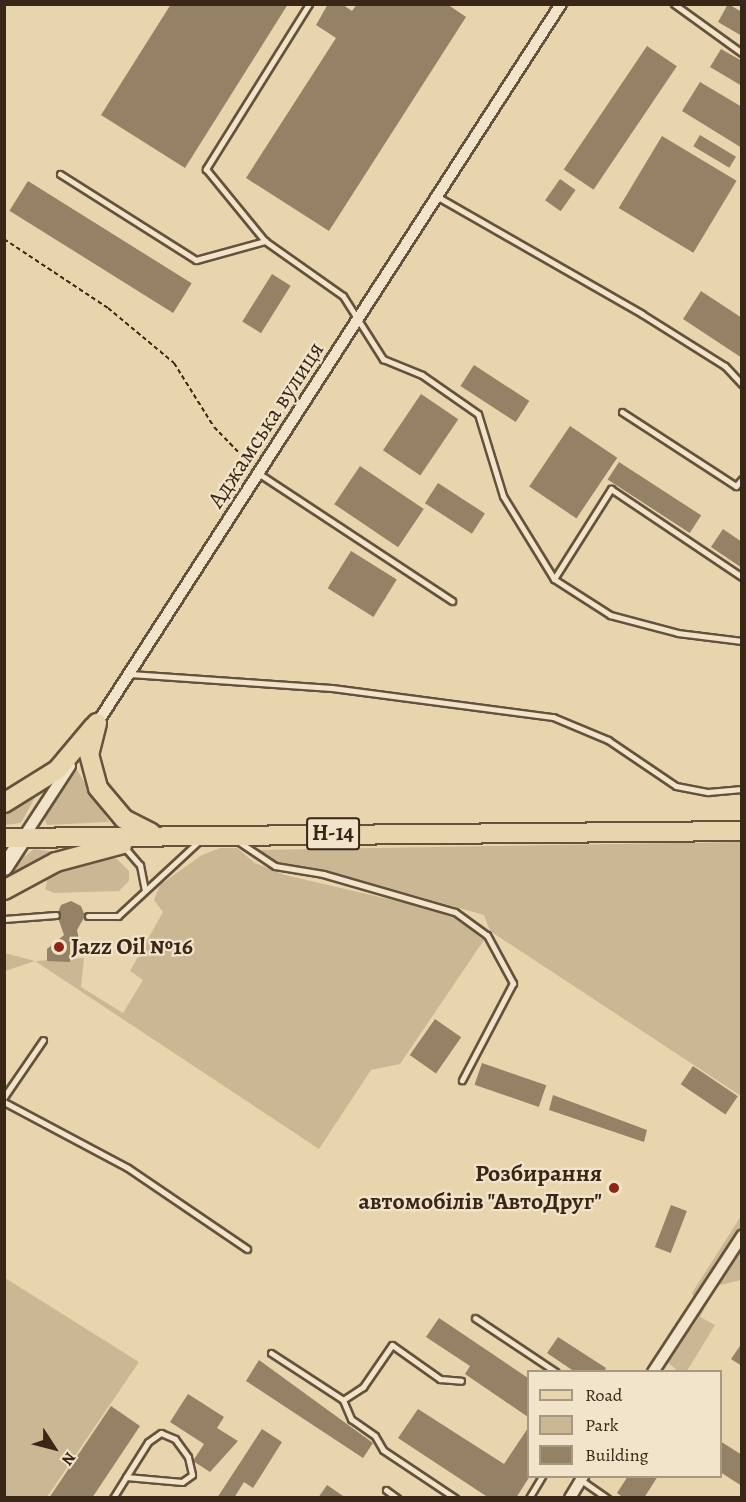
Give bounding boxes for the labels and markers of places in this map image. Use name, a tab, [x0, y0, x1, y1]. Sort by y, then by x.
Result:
place label: Jazz Oil №16	[71, 933, 193, 961]
marker: Jazz Oil №16	[52, 940, 66, 954]
place label: Розбирання автомобілів "АвтоДруг"	[358, 1160, 602, 1216]
marker: Розбирання автомобілів "АвтоДруг"	[607, 1181, 621, 1195]

